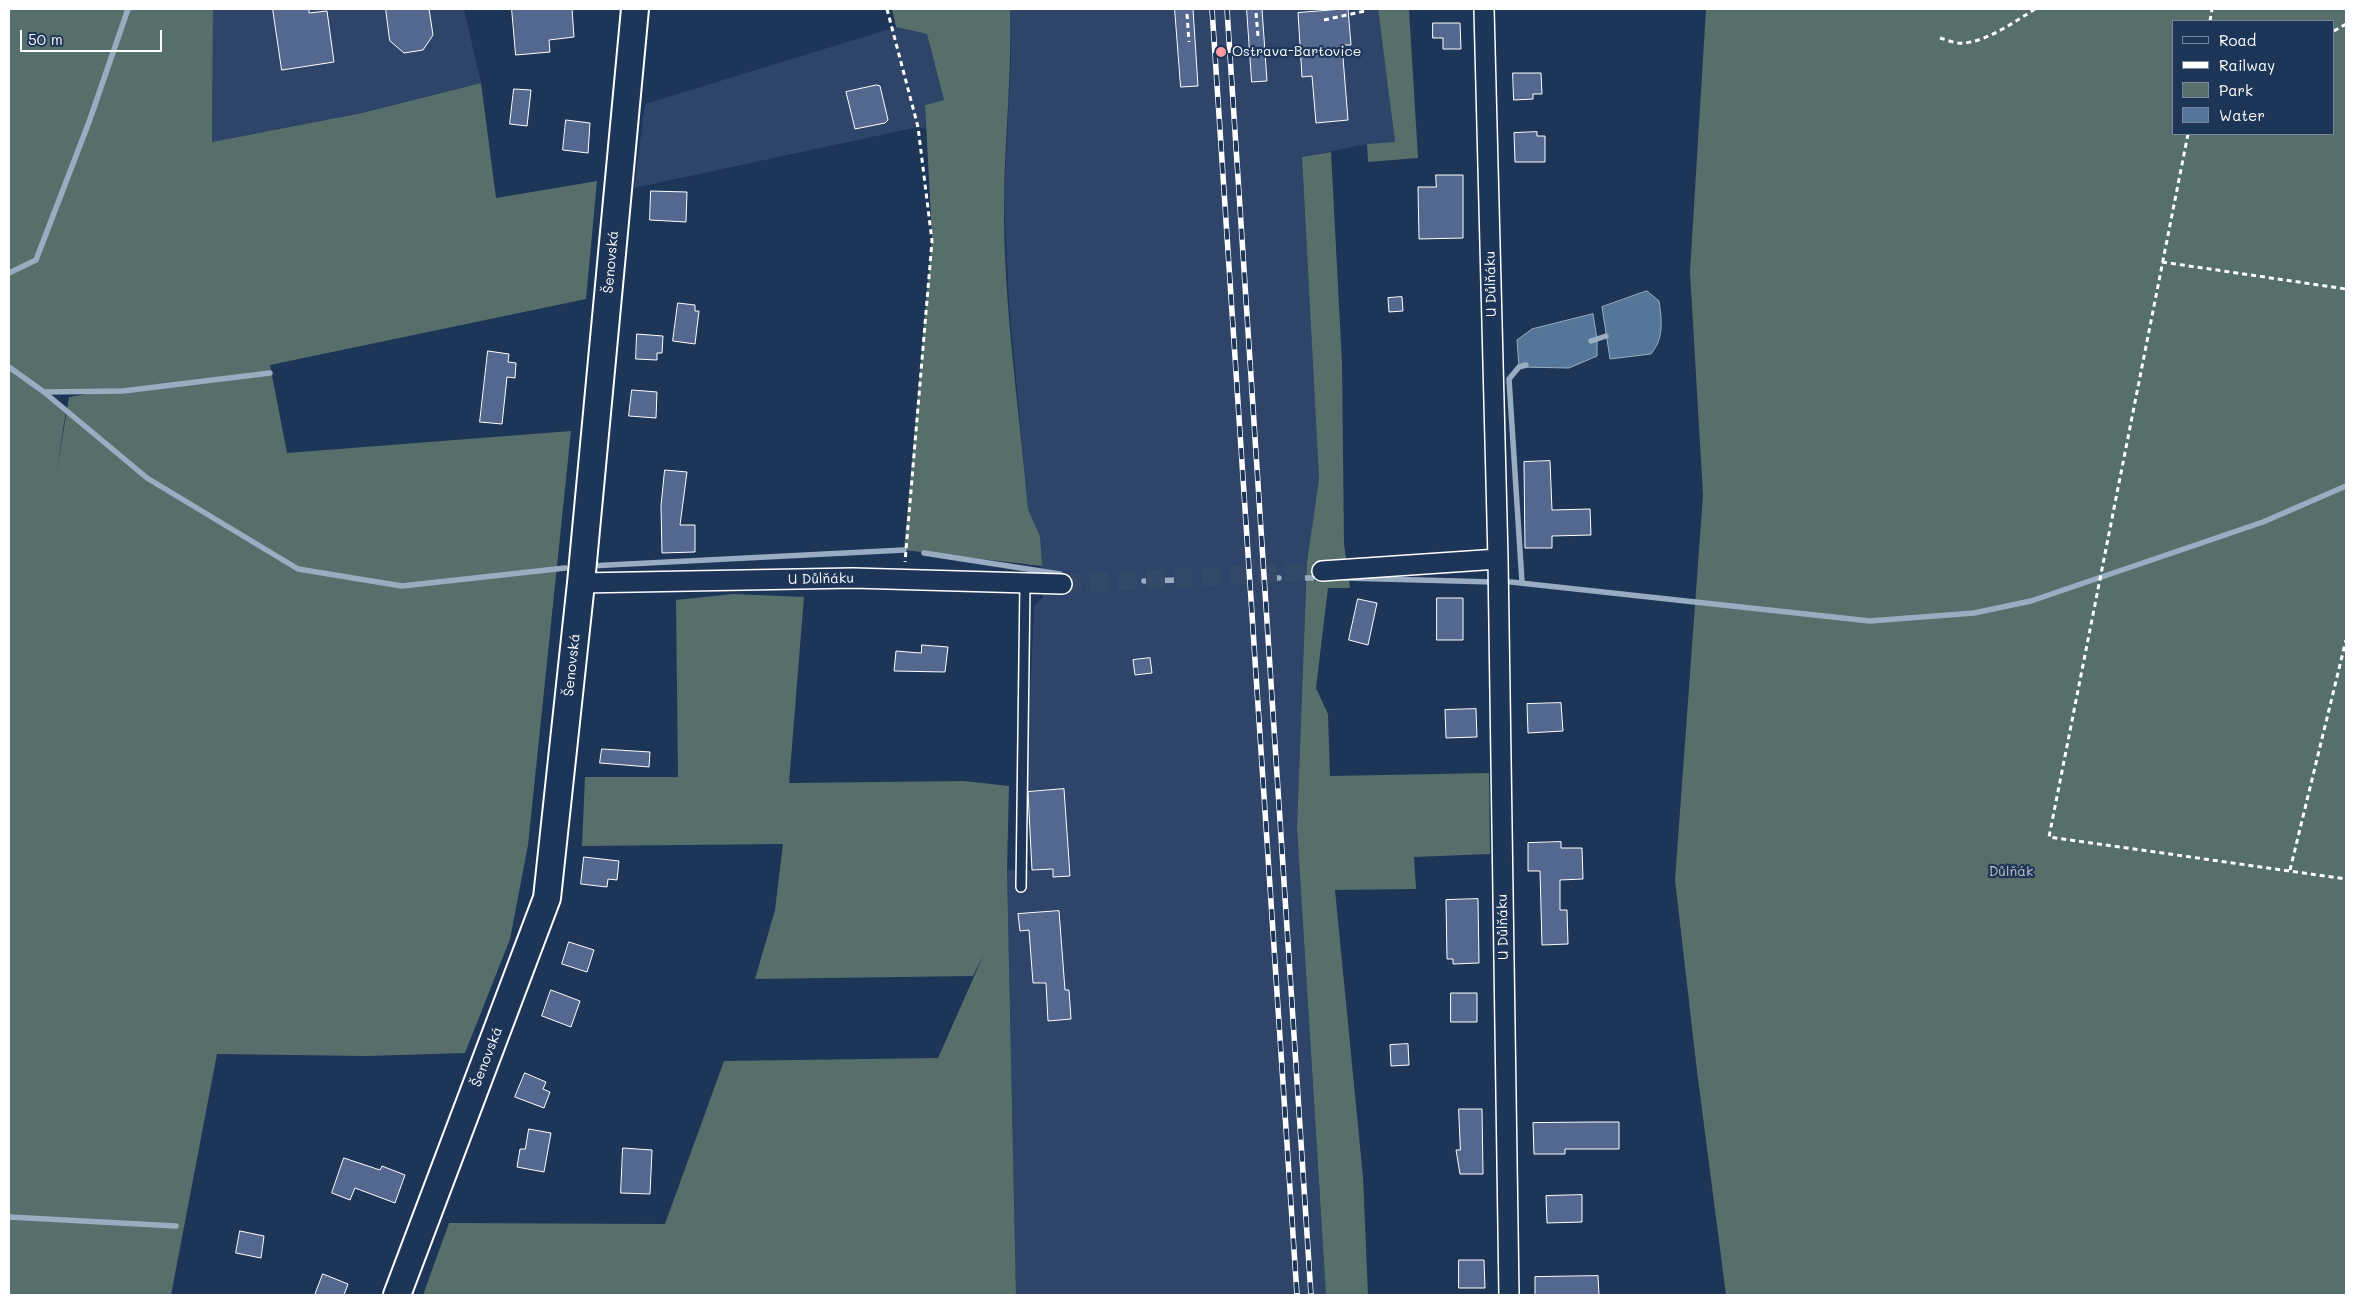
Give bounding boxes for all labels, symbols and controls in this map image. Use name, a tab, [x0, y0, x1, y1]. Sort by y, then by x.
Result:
scale bar	[22, 20, 165, 52]
legend	[2172, 20, 2335, 135]
text: 50 m	[28, 29, 63, 49]
text: Road	[2219, 30, 2256, 50]
place label: Ostrava-Bartovice	[1232, 44, 1361, 60]
marker: Ostrava-Bartovice	[1214, 45, 1228, 59]
text: Railway	[2219, 55, 2275, 75]
text: Park	[2219, 80, 2253, 100]
text: Water	[2219, 105, 2265, 125]
street label: Šenovská	[600, 230, 622, 294]
street label: U Důlňáku	[1482, 251, 1500, 317]
street label: U Důlňáku	[788, 570, 854, 588]
street label: Šenovská	[560, 633, 584, 697]
park label: Důlňák	[1989, 864, 2033, 880]
street label: U Důlňáku	[1494, 894, 1512, 960]
street label: Šenovská	[468, 1025, 506, 1089]

